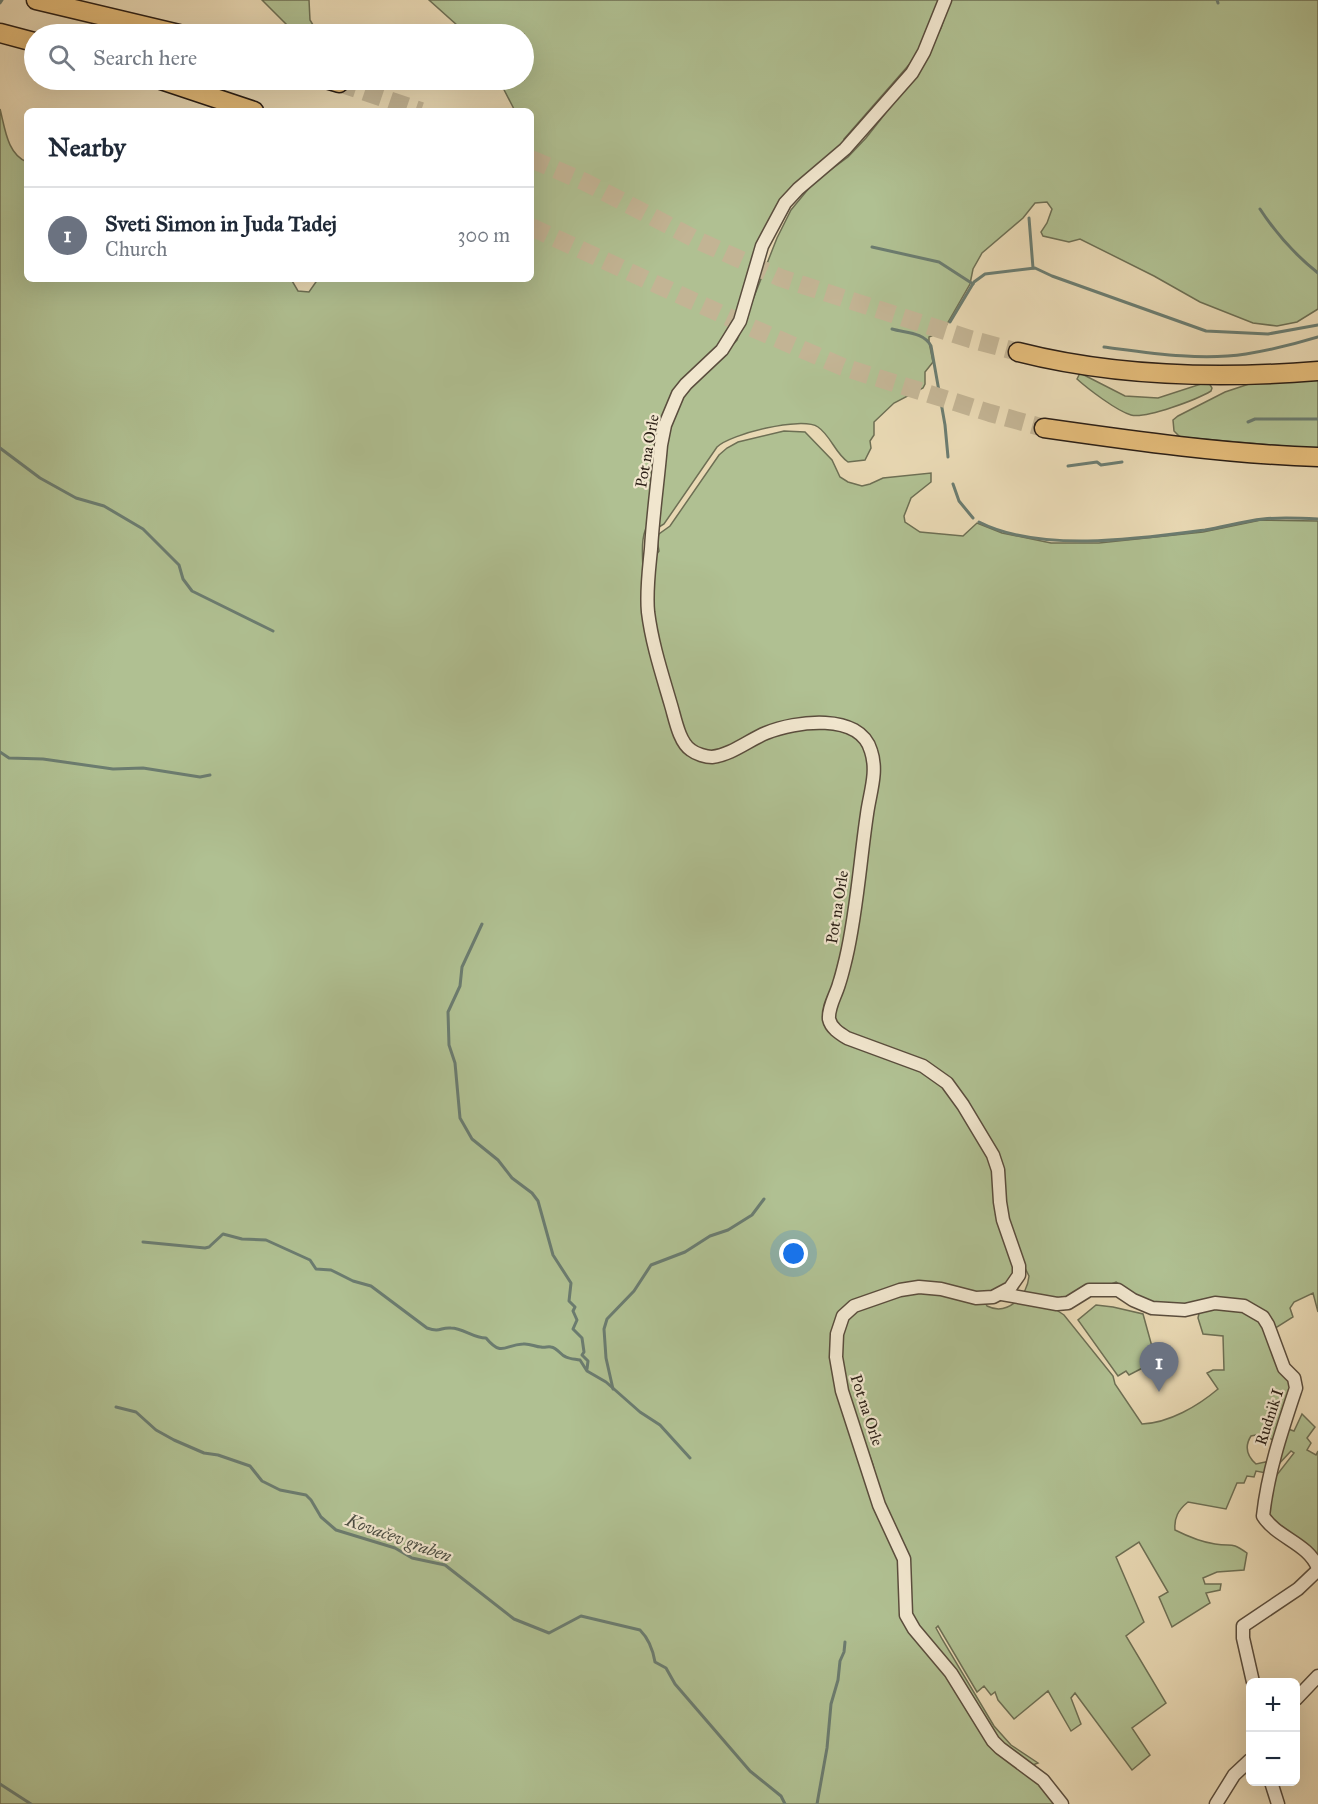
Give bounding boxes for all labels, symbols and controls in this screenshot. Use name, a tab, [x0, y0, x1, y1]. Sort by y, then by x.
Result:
search box	[24, 24, 534, 90]
icon: search	[45, 41, 78, 74]
text: Search here	[93, 44, 197, 71]
text: Nearby	[48, 131, 126, 163]
text: Sveti Simon in Juda Tadej	[105, 210, 337, 237]
text: 1	[64, 223, 71, 247]
text: 300 m	[458, 223, 510, 247]
text: Church	[105, 237, 167, 261]
street label: Pot na Orle	[631, 413, 663, 489]
street label: Pot na Orle	[822, 869, 852, 945]
your location	[779, 1239, 808, 1268]
pin: 1	[1140, 1342, 1178, 1392]
street label: Pot na Orle	[847, 1372, 888, 1448]
street label: Rudnik I	[1251, 1386, 1287, 1448]
water label: Kovačev graben	[342, 1508, 455, 1567]
map controls	[1246, 1678, 1300, 1786]
button: +	[1246, 1678, 1300, 1732]
button: −	[1246, 1732, 1300, 1786]

